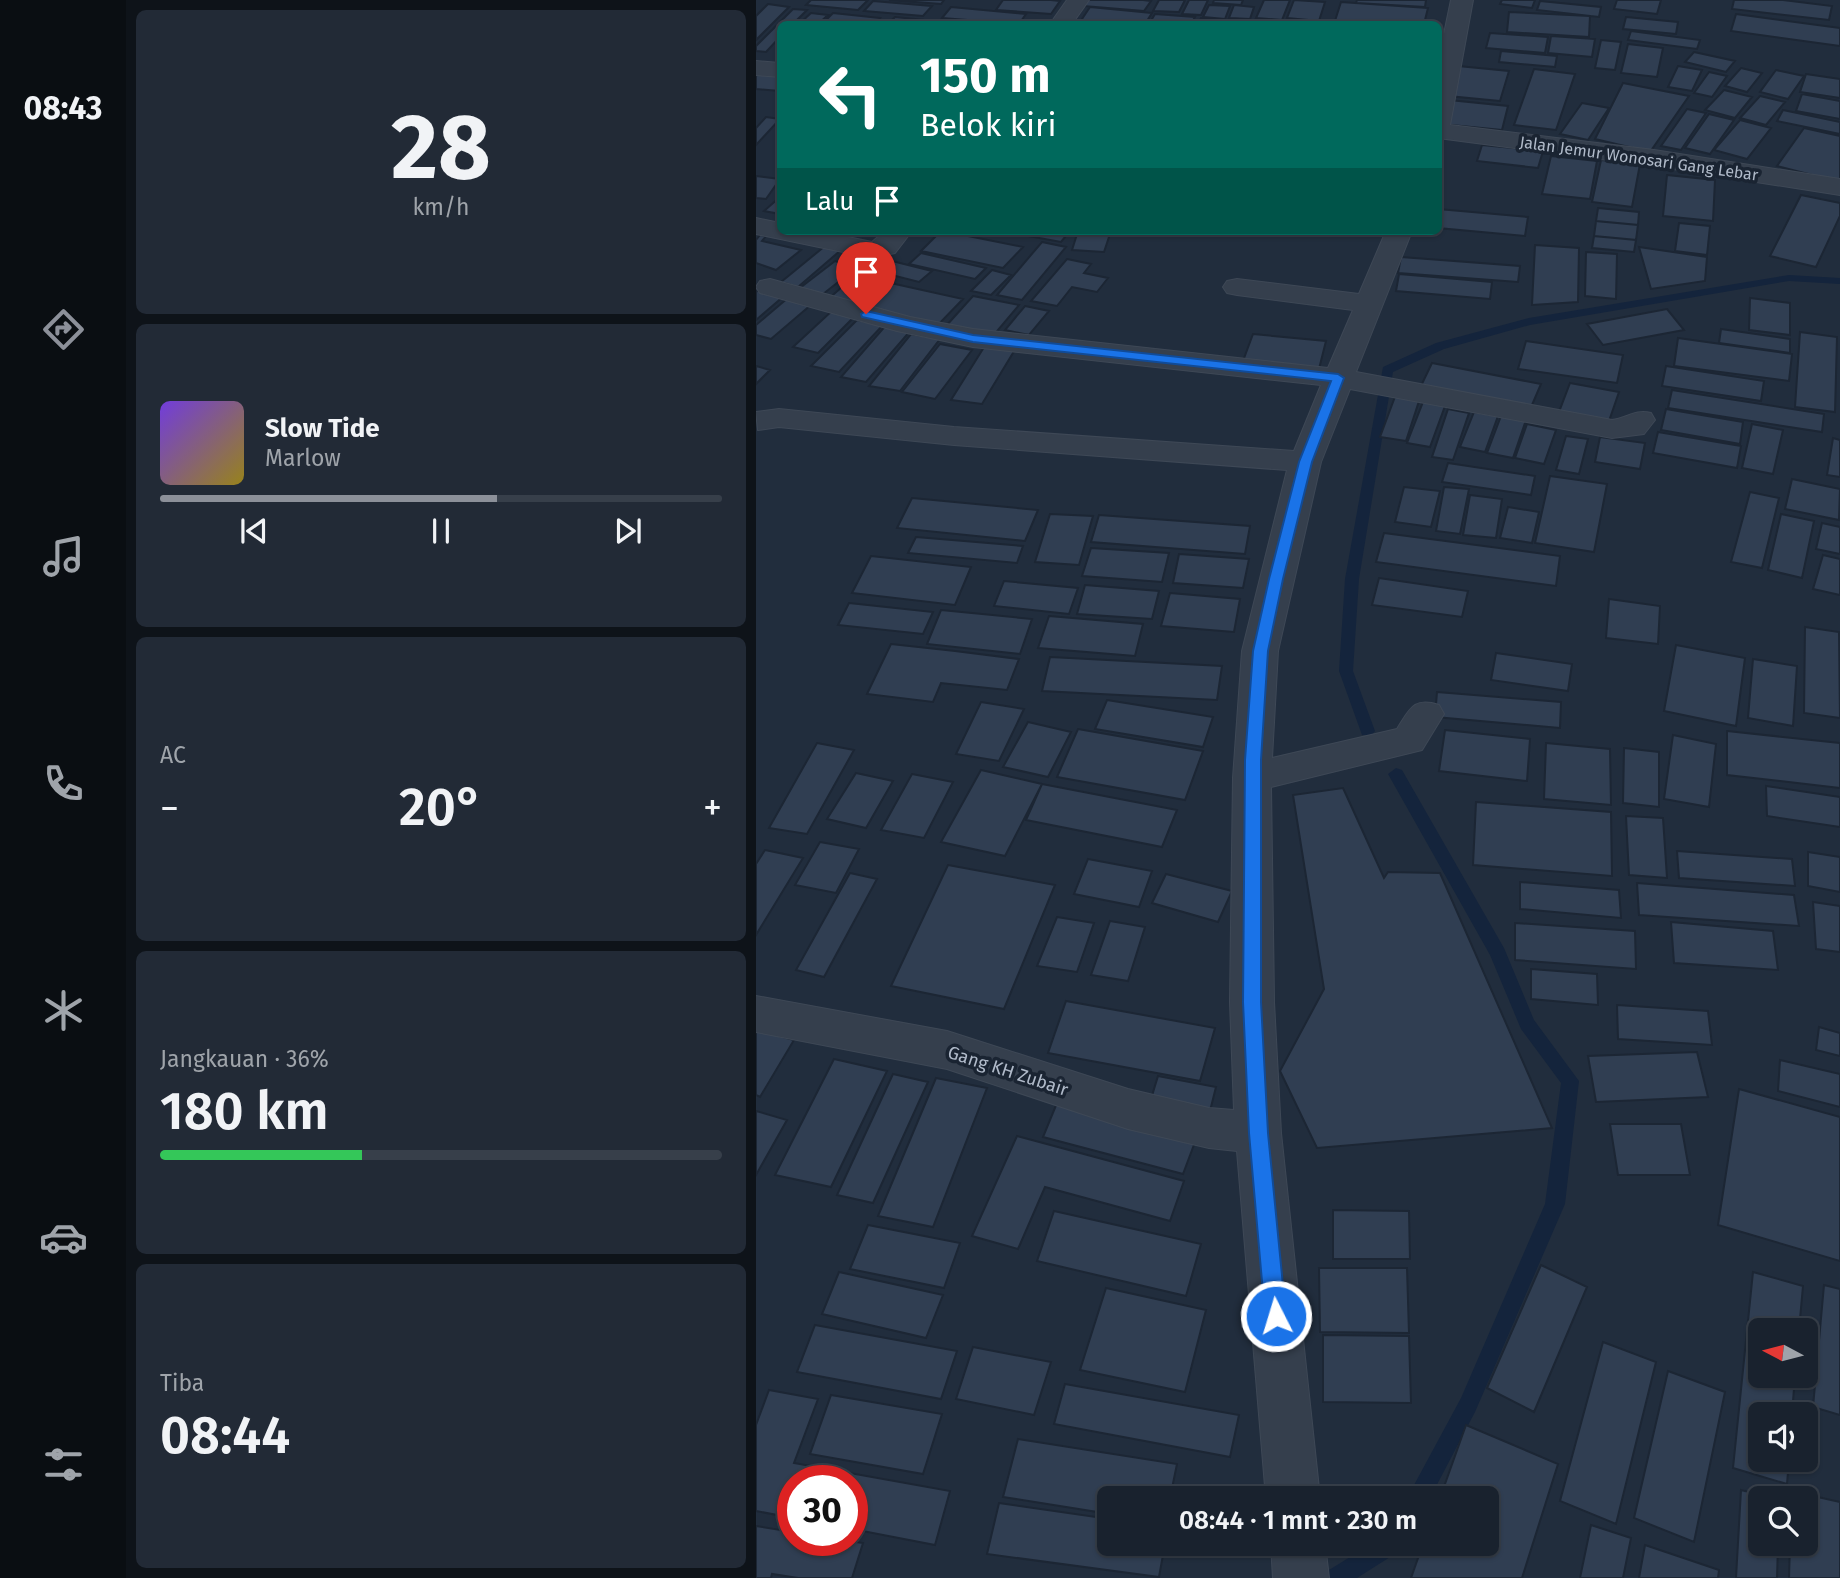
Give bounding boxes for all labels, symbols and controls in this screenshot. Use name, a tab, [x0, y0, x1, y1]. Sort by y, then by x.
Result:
text: 150 m	[920, 46, 1051, 105]
icon: left	[805, 49, 896, 140]
text: 08:43	[23, 89, 103, 127]
text: 28	[391, 93, 491, 202]
text: Belok kiri	[920, 106, 1056, 144]
street label: Jalan Jemur Wonosari Gang Lebar	[1518, 132, 1760, 185]
icon: arrive	[868, 182, 906, 220]
text: Lalu	[805, 186, 854, 217]
text: km/h	[413, 193, 469, 221]
pin	[836, 242, 896, 314]
icon: arrive	[847, 253, 885, 291]
icon: directions	[39, 305, 88, 354]
text: Slow Tide	[265, 413, 380, 444]
text: Marlow	[265, 444, 341, 472]
icon: previous	[235, 512, 273, 550]
icon: pause	[422, 512, 460, 550]
icon: next	[609, 512, 647, 550]
icon: music	[39, 532, 88, 581]
text: AC	[160, 741, 186, 769]
icon: phone	[39, 759, 88, 808]
text: 20°	[399, 776, 483, 839]
text: −	[160, 785, 179, 831]
text: +	[703, 785, 722, 831]
icon: climate	[39, 986, 88, 1035]
street label: Gang KH Zubair	[945, 1041, 1071, 1101]
text: Jangkauan · 36%	[160, 1045, 329, 1073]
text: 180 km	[160, 1080, 329, 1143]
icon: car	[39, 1213, 88, 1262]
position arrow	[1239, 1279, 1313, 1353]
north arrow	[1748, 1318, 1818, 1388]
map controls	[1748, 1318, 1818, 1556]
text: Tiba	[160, 1369, 204, 1397]
button: sound	[1748, 1402, 1818, 1472]
text: 08:44	[160, 1404, 290, 1467]
icon: filters	[39, 1440, 88, 1489]
speed limit sign: 30	[777, 1465, 868, 1556]
button: search	[1748, 1486, 1818, 1556]
text: 08:44 · 1 mnt · 230 m	[1179, 1505, 1417, 1536]

